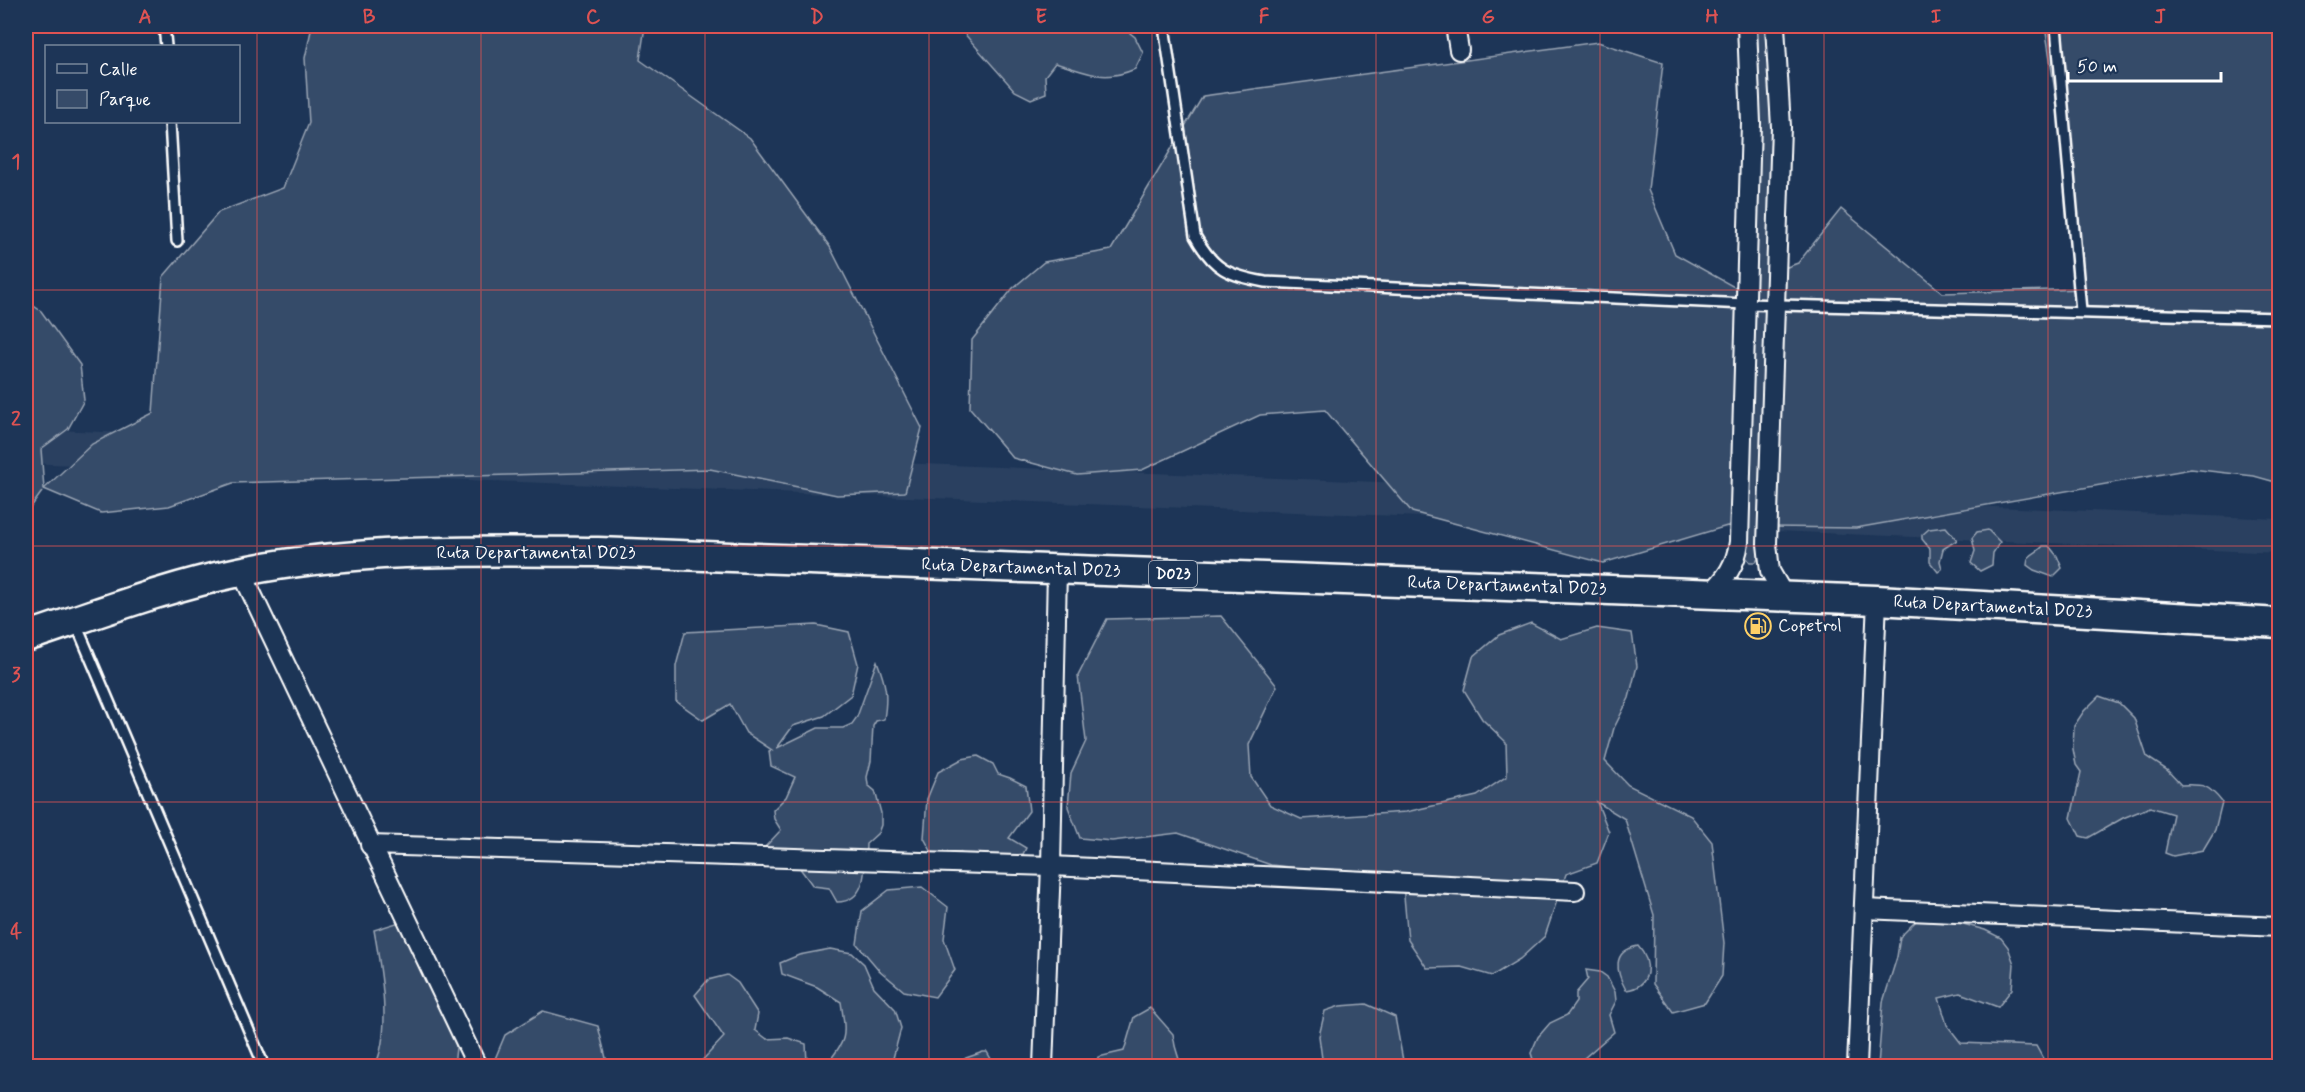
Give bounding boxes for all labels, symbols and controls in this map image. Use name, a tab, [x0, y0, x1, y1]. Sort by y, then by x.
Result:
text: A	[138, 4, 152, 31]
text: B	[363, 4, 376, 31]
text: C	[586, 4, 601, 31]
text: D	[810, 4, 824, 31]
text: E	[1035, 4, 1047, 31]
text: F	[1259, 4, 1270, 31]
text: G	[1481, 4, 1495, 31]
text: H	[1705, 4, 1719, 31]
text: I	[1931, 4, 1941, 31]
text: J	[2154, 4, 2166, 31]
legend	[45, 45, 240, 123]
scale bar	[2068, 45, 2221, 83]
text: 50 m	[2077, 55, 2117, 79]
text: Calle	[99, 58, 138, 82]
text: Parque	[99, 88, 151, 112]
text: 1	[12, 149, 20, 176]
text: 2	[11, 406, 21, 433]
street label: Ruta Departamental D023	[436, 541, 636, 565]
street label: Ruta Departamental D023	[921, 553, 1121, 583]
road number: D023	[1149, 561, 1197, 587]
street label: Ruta Departamental D023	[1407, 571, 1607, 601]
street label: Ruta Departamental D023	[1893, 590, 2093, 624]
fuel station icon: Copetrol	[1743, 611, 1773, 641]
place label: Copetrol	[1778, 614, 1842, 638]
text: 3	[11, 662, 21, 689]
text: 4	[10, 919, 22, 946]

